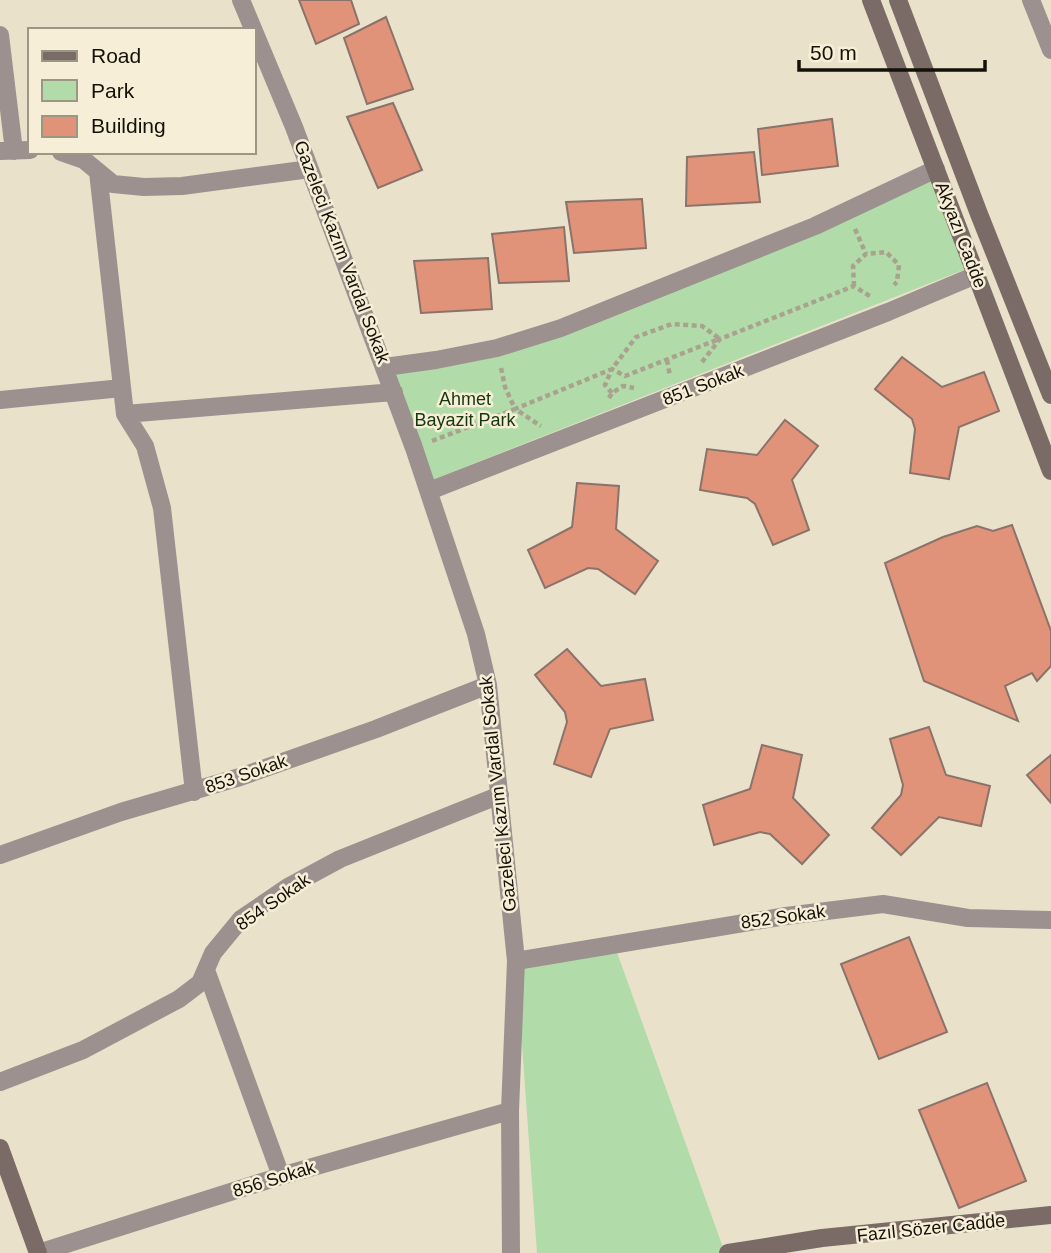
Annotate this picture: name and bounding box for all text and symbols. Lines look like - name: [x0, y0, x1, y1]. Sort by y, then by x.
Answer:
- legend: [28, 28, 256, 154]
- scale bar: [799, 28, 984, 72]
- text: 50 m: [810, 41, 857, 64]
- text: Road: [91, 44, 141, 67]
- text: Park: [91, 79, 135, 102]
- text: Building: [91, 114, 166, 137]
- street label: Gazeleci Kazım Vardal Sokak: [290, 138, 394, 367]
- street label: Akyazı Cadde: [932, 179, 990, 291]
- street label: 851 Sokak: [660, 360, 747, 410]
- park label: Ahmet Bayazit Park: [414, 389, 517, 430]
- street label: Gazeleci Kazım Vardal Sokak: [476, 674, 520, 913]
- street label: 853 Sokak: [203, 750, 290, 797]
- street label: 854 Sokak: [232, 869, 314, 935]
- street label: 852 Sokak: [739, 901, 827, 933]
- street label: 856 Sokak: [230, 1157, 319, 1201]
- street label: Fazıl Sözer Cadde: [856, 1210, 1006, 1246]

